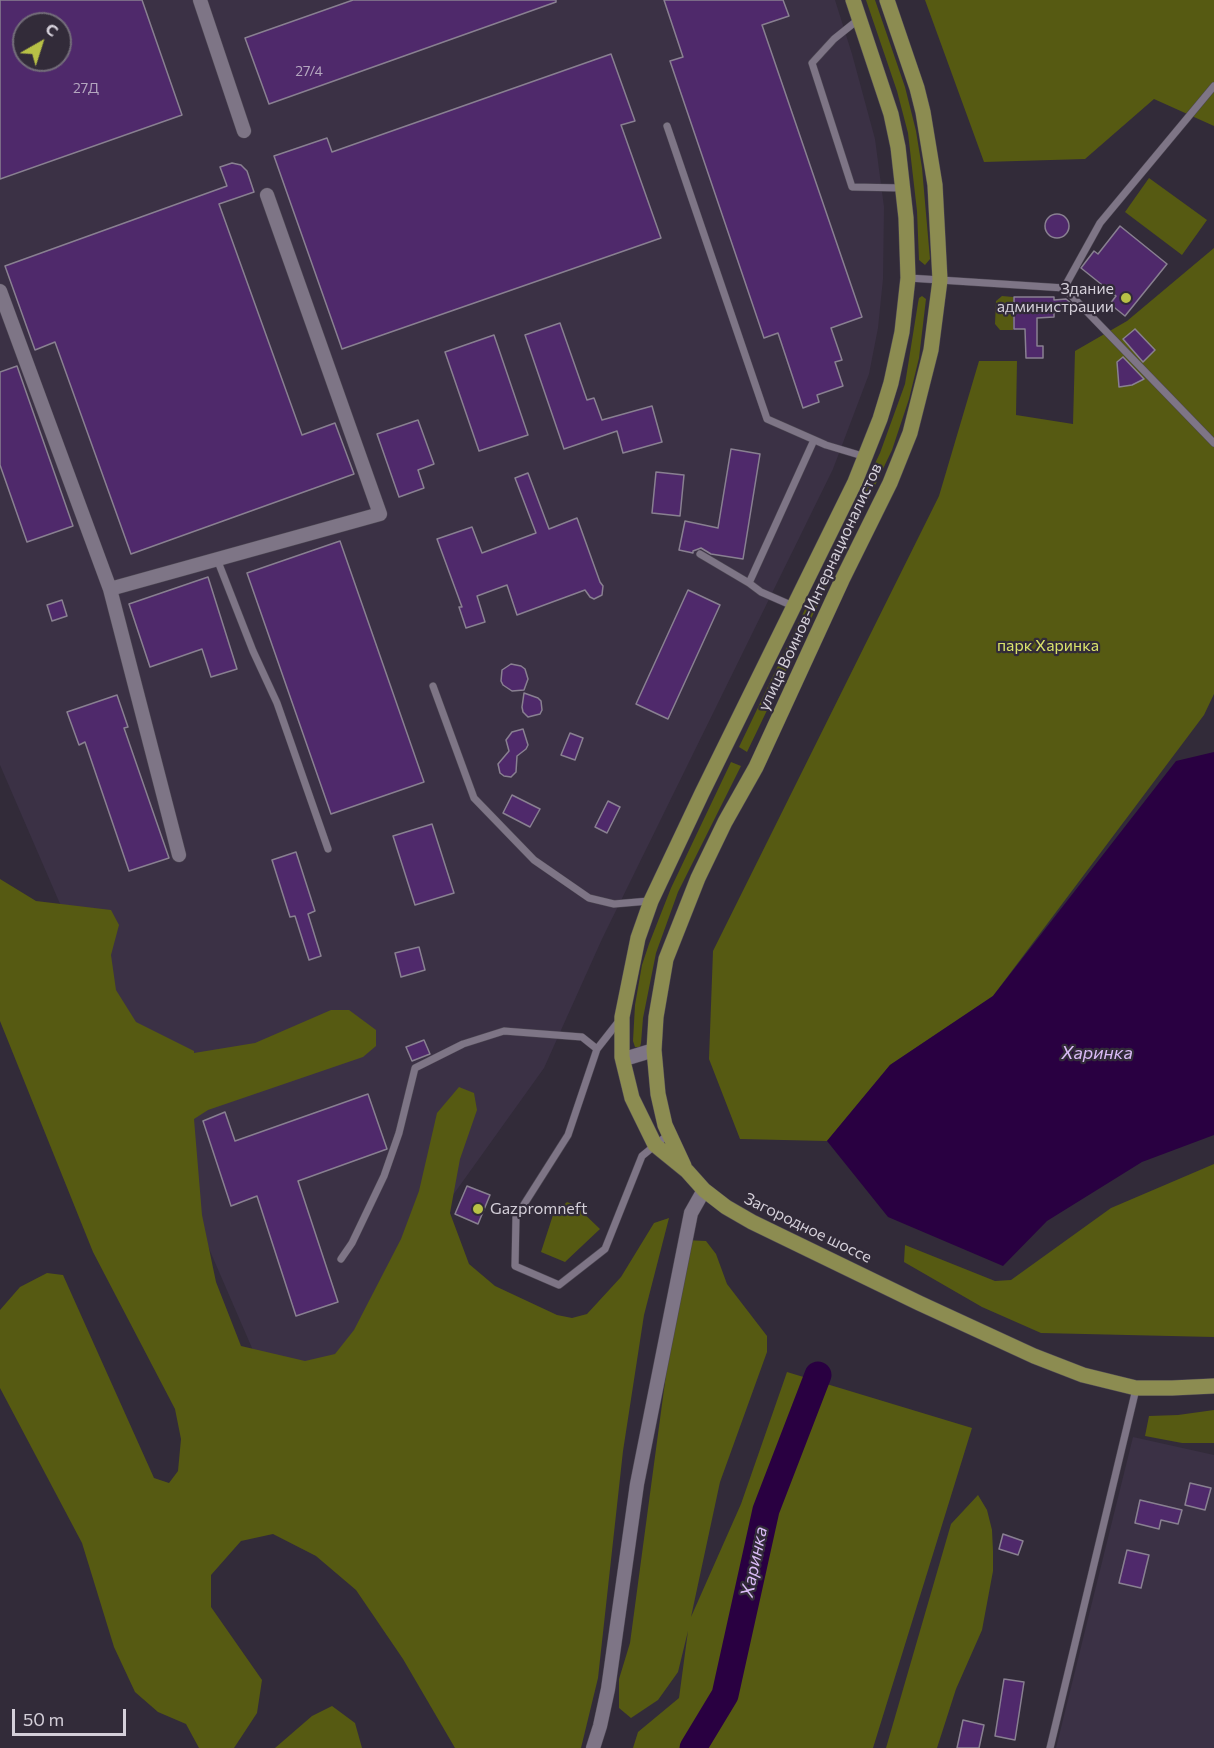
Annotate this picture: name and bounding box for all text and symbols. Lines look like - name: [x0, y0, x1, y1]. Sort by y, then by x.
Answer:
- north arrow: [12, 12, 72, 72]
- text: С: [42, 18, 63, 40]
- house number: 27/4: [295, 63, 323, 79]
- house number: 27Д: [73, 80, 99, 96]
- place label: Здание администрации: [997, 279, 1114, 317]
- marker: Здание администрации: [1119, 291, 1133, 305]
- street label: улица Воинов-Интернационалистов: [754, 460, 886, 714]
- park label: парк Харинка: [997, 636, 1099, 656]
- water label: Харинка: [1061, 1042, 1133, 1064]
- street label: Загородное шоссе: [741, 1189, 875, 1267]
- place label: Gazpromneft: [490, 1199, 588, 1219]
- marker: Gazpromneft: [471, 1202, 485, 1216]
- water label: Харинка: [736, 1525, 772, 1599]
- scale bar: [15, 1697, 129, 1735]
- text: 50 m: [23, 1708, 64, 1730]

